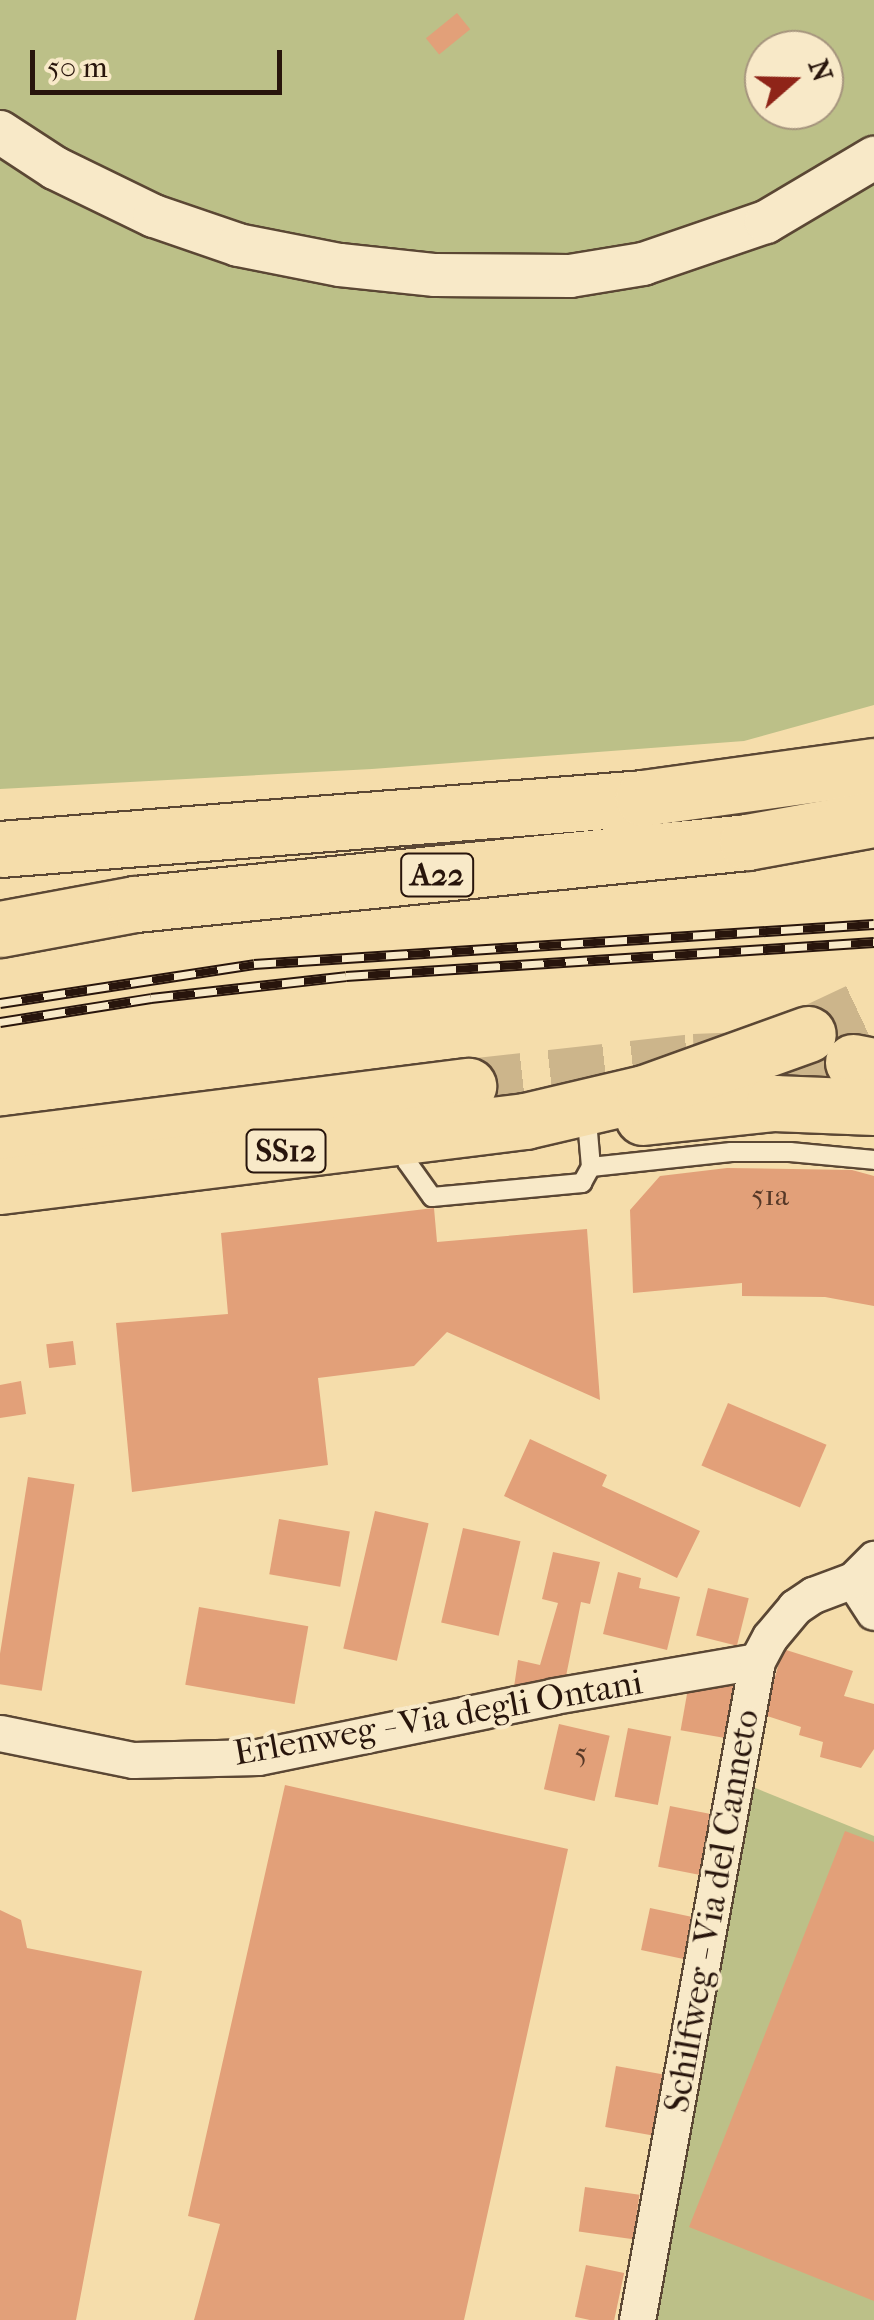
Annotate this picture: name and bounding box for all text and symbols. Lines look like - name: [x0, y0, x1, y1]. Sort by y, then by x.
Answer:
- scale bar: [35, 30, 288, 92]
- north arrow: [744, 30, 844, 130]
- text: 50 m: [47, 50, 108, 85]
- text: N: [802, 55, 840, 86]
- road number: A22: [400, 848, 474, 902]
- road number: SS12: [244, 1124, 328, 1178]
- house number: 51a: [751, 1178, 789, 1214]
- street label: Erlenweg - Via degli Ontani: [230, 1661, 646, 1775]
- street label: Schilfweg - Via del Canneto: [656, 1706, 768, 2116]
- house number: 5: [575, 1736, 587, 1772]

